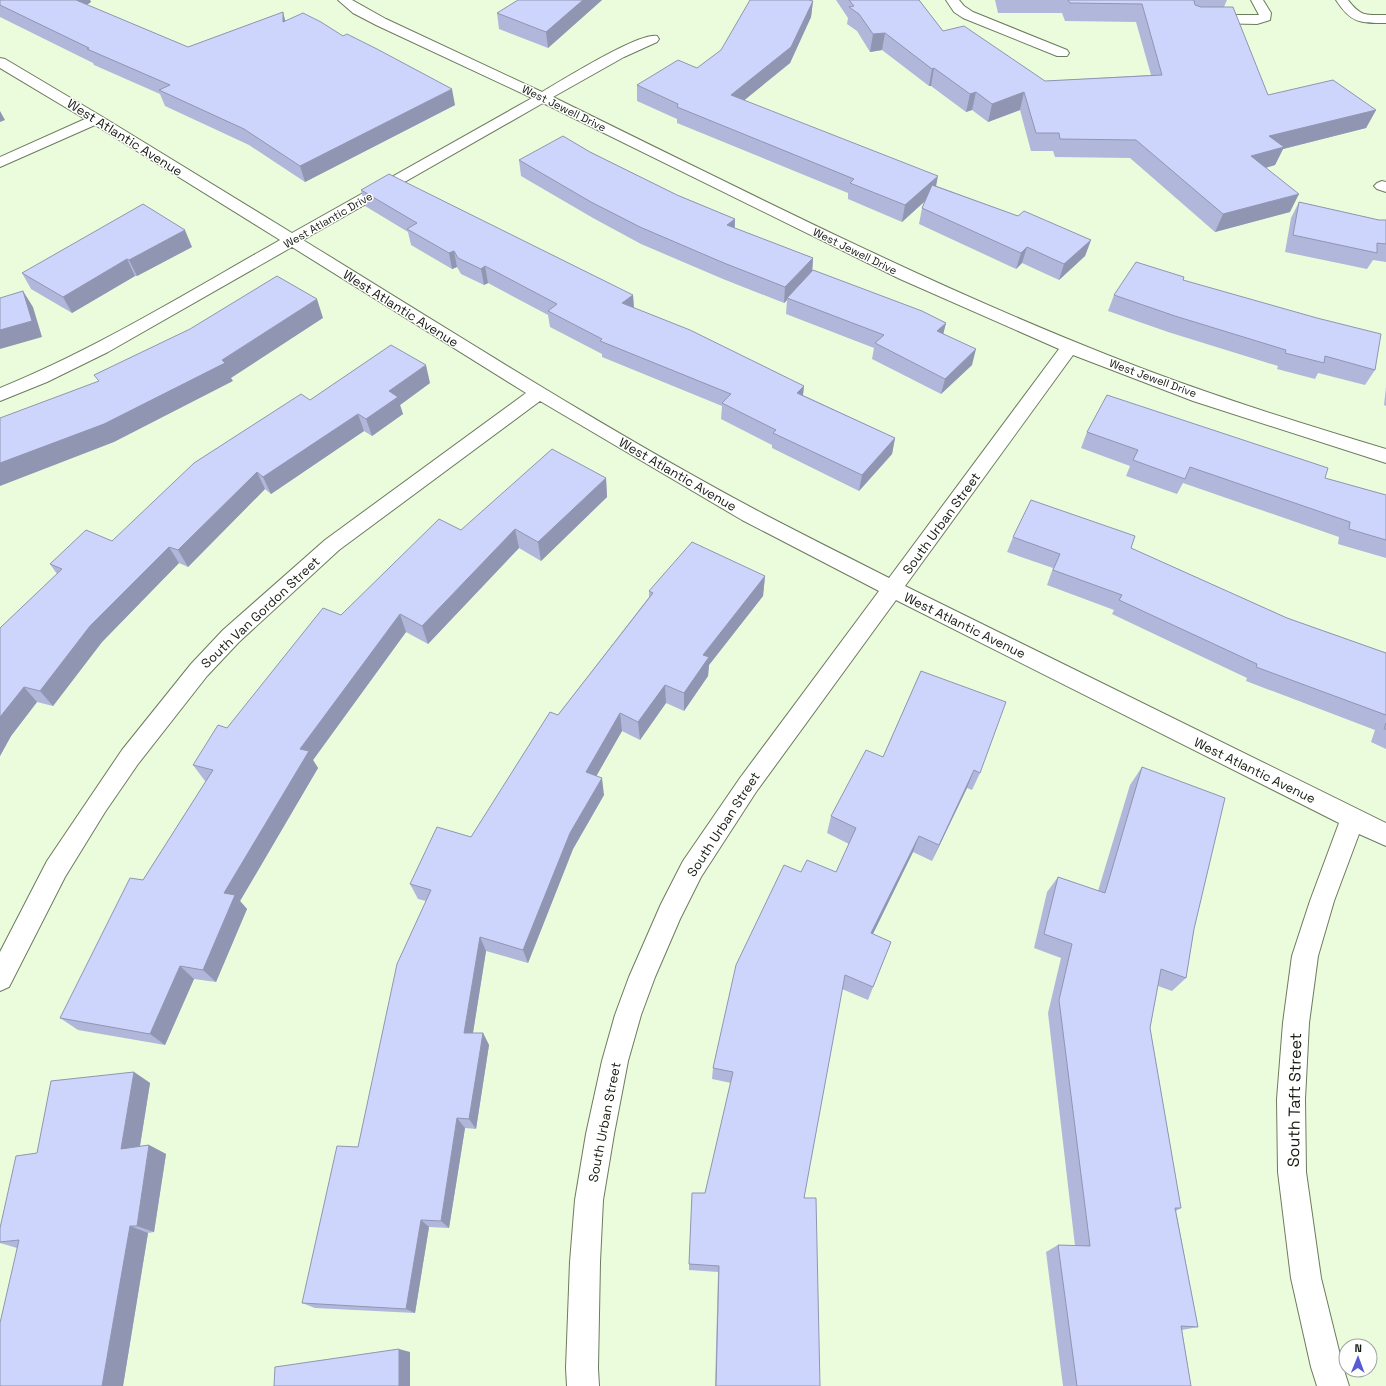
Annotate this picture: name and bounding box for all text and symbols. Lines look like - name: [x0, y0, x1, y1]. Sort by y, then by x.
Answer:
- street label: West Jewell Drive: [520, 82, 608, 134]
- street label: West Atlantic Avenue: [64, 95, 186, 180]
- street label: West Atlantic Drive: [281, 189, 375, 251]
- street label: West Jewell Drive: [811, 225, 899, 277]
- street label: West Atlantic Avenue: [340, 266, 462, 351]
- street label: West Jewell Drive: [1107, 356, 1199, 400]
- street label: West Atlantic Avenue: [616, 434, 740, 515]
- street label: South Urban Street: [899, 469, 984, 578]
- street label: South Van Gordon Street: [197, 553, 323, 672]
- street label: West Atlantic Avenue: [901, 589, 1028, 662]
- street label: West Atlantic Avenue: [1191, 734, 1318, 807]
- street label: South Urban Street: [683, 769, 764, 880]
- street label: South Taft Street: [1283, 1033, 1306, 1167]
- street label: South Urban Street: [585, 1061, 624, 1183]
- north arrow: [1338, 1338, 1378, 1378]
- text: N: [1354, 1341, 1362, 1355]

